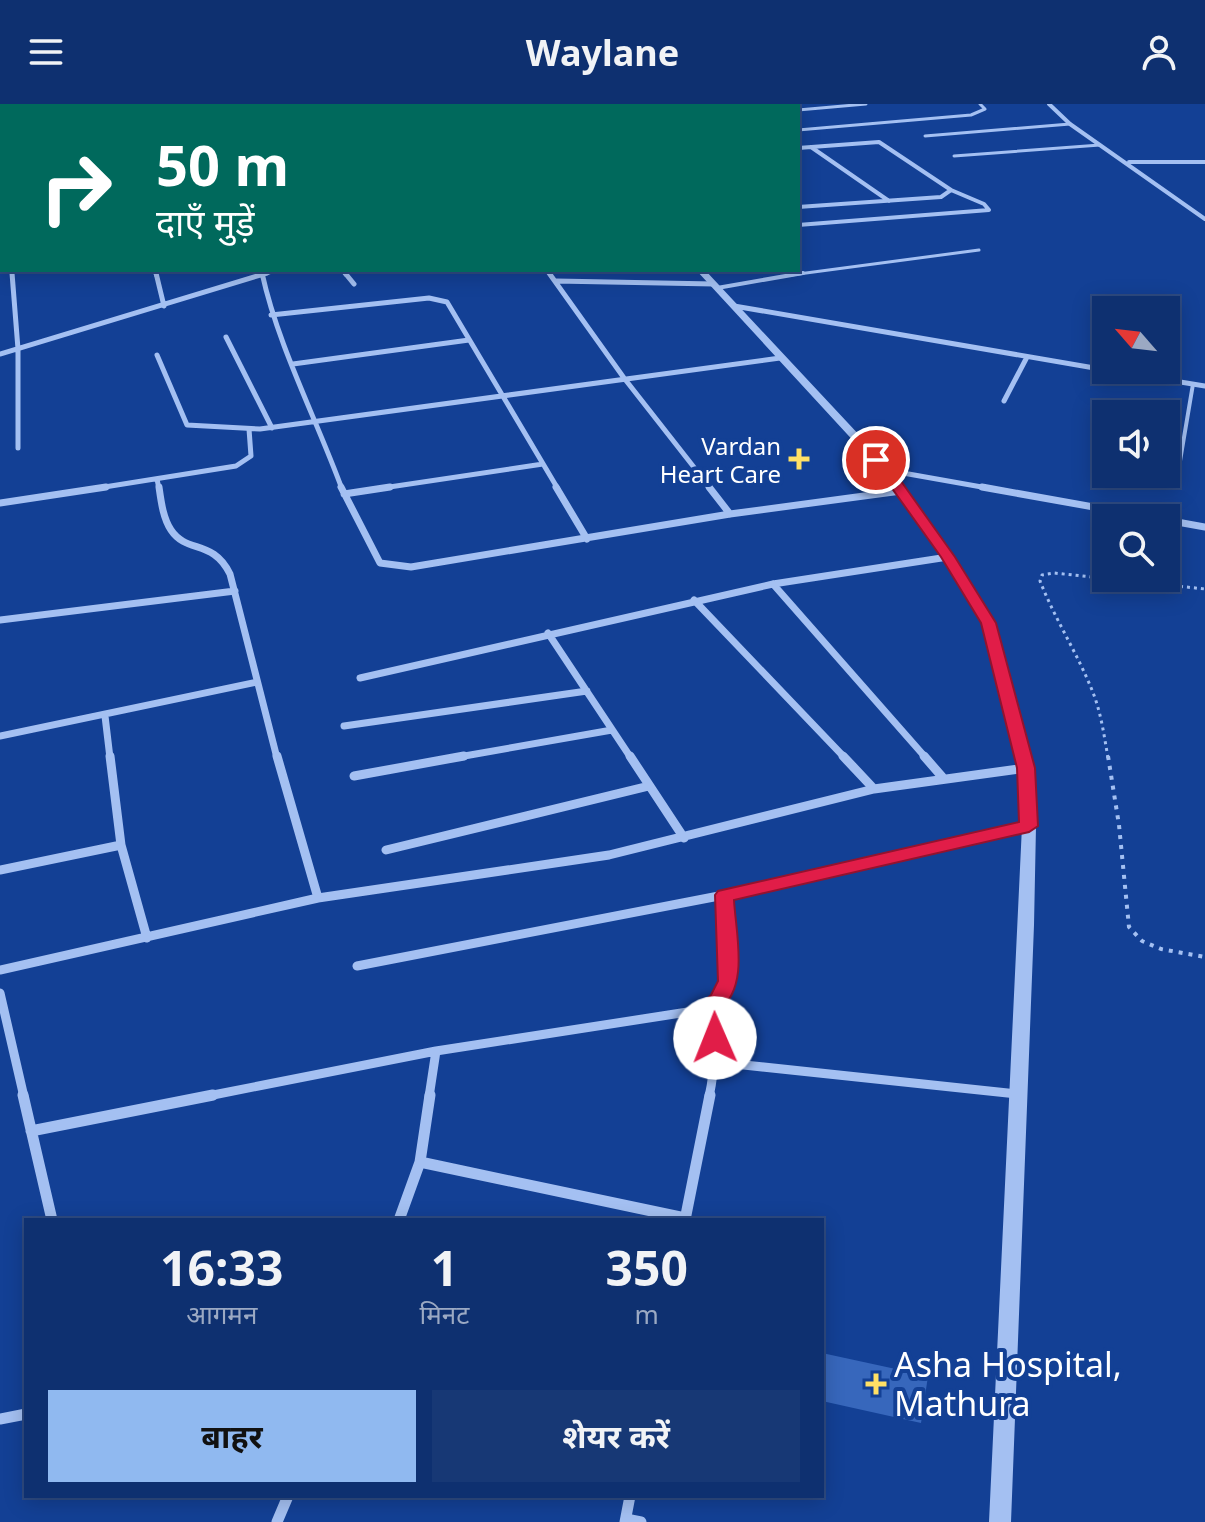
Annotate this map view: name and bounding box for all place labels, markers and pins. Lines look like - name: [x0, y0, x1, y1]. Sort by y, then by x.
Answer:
- pin: [842, 426, 910, 494]
- place label: Vardan Heart Care: [660, 429, 781, 490]
- marker: Vardan Heart Care: [788, 448, 810, 470]
- place label: Asha Hospital, Mathura: [894, 1341, 1122, 1426]
- marker: Asha Hospital, Mathura: [865, 1373, 887, 1395]

